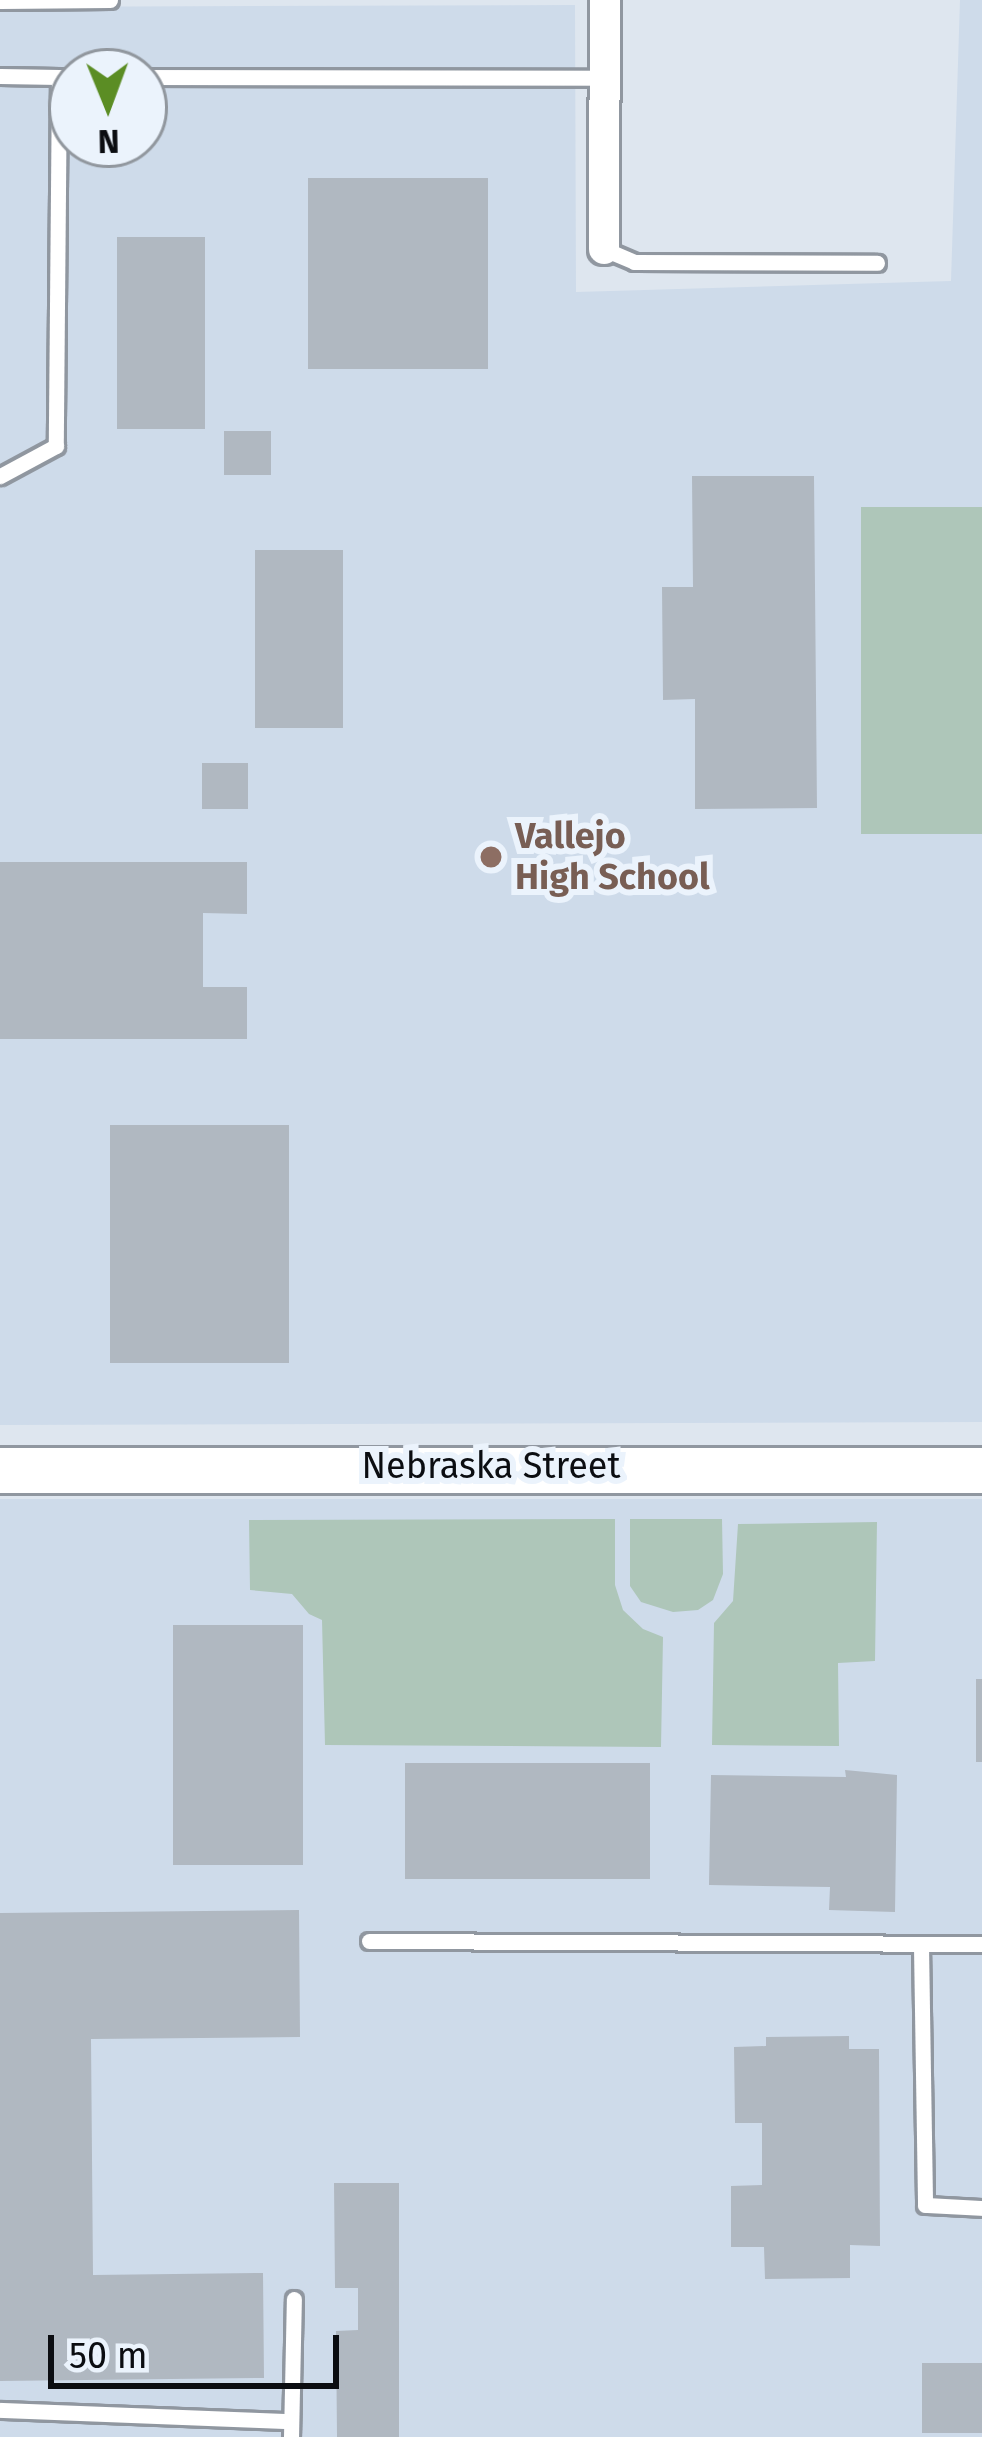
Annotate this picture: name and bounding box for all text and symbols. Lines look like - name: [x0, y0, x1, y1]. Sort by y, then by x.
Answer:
- north arrow: [48, 48, 168, 168]
- text: N: [97, 121, 120, 161]
- place label: Vallejo High School: [515, 814, 710, 899]
- marker: Vallejo High School: [478, 844, 504, 870]
- street label: Nebraska Street: [362, 1445, 620, 1489]
- scale bar: [54, 2311, 345, 2385]
- text: 50 m: [69, 2334, 148, 2378]

